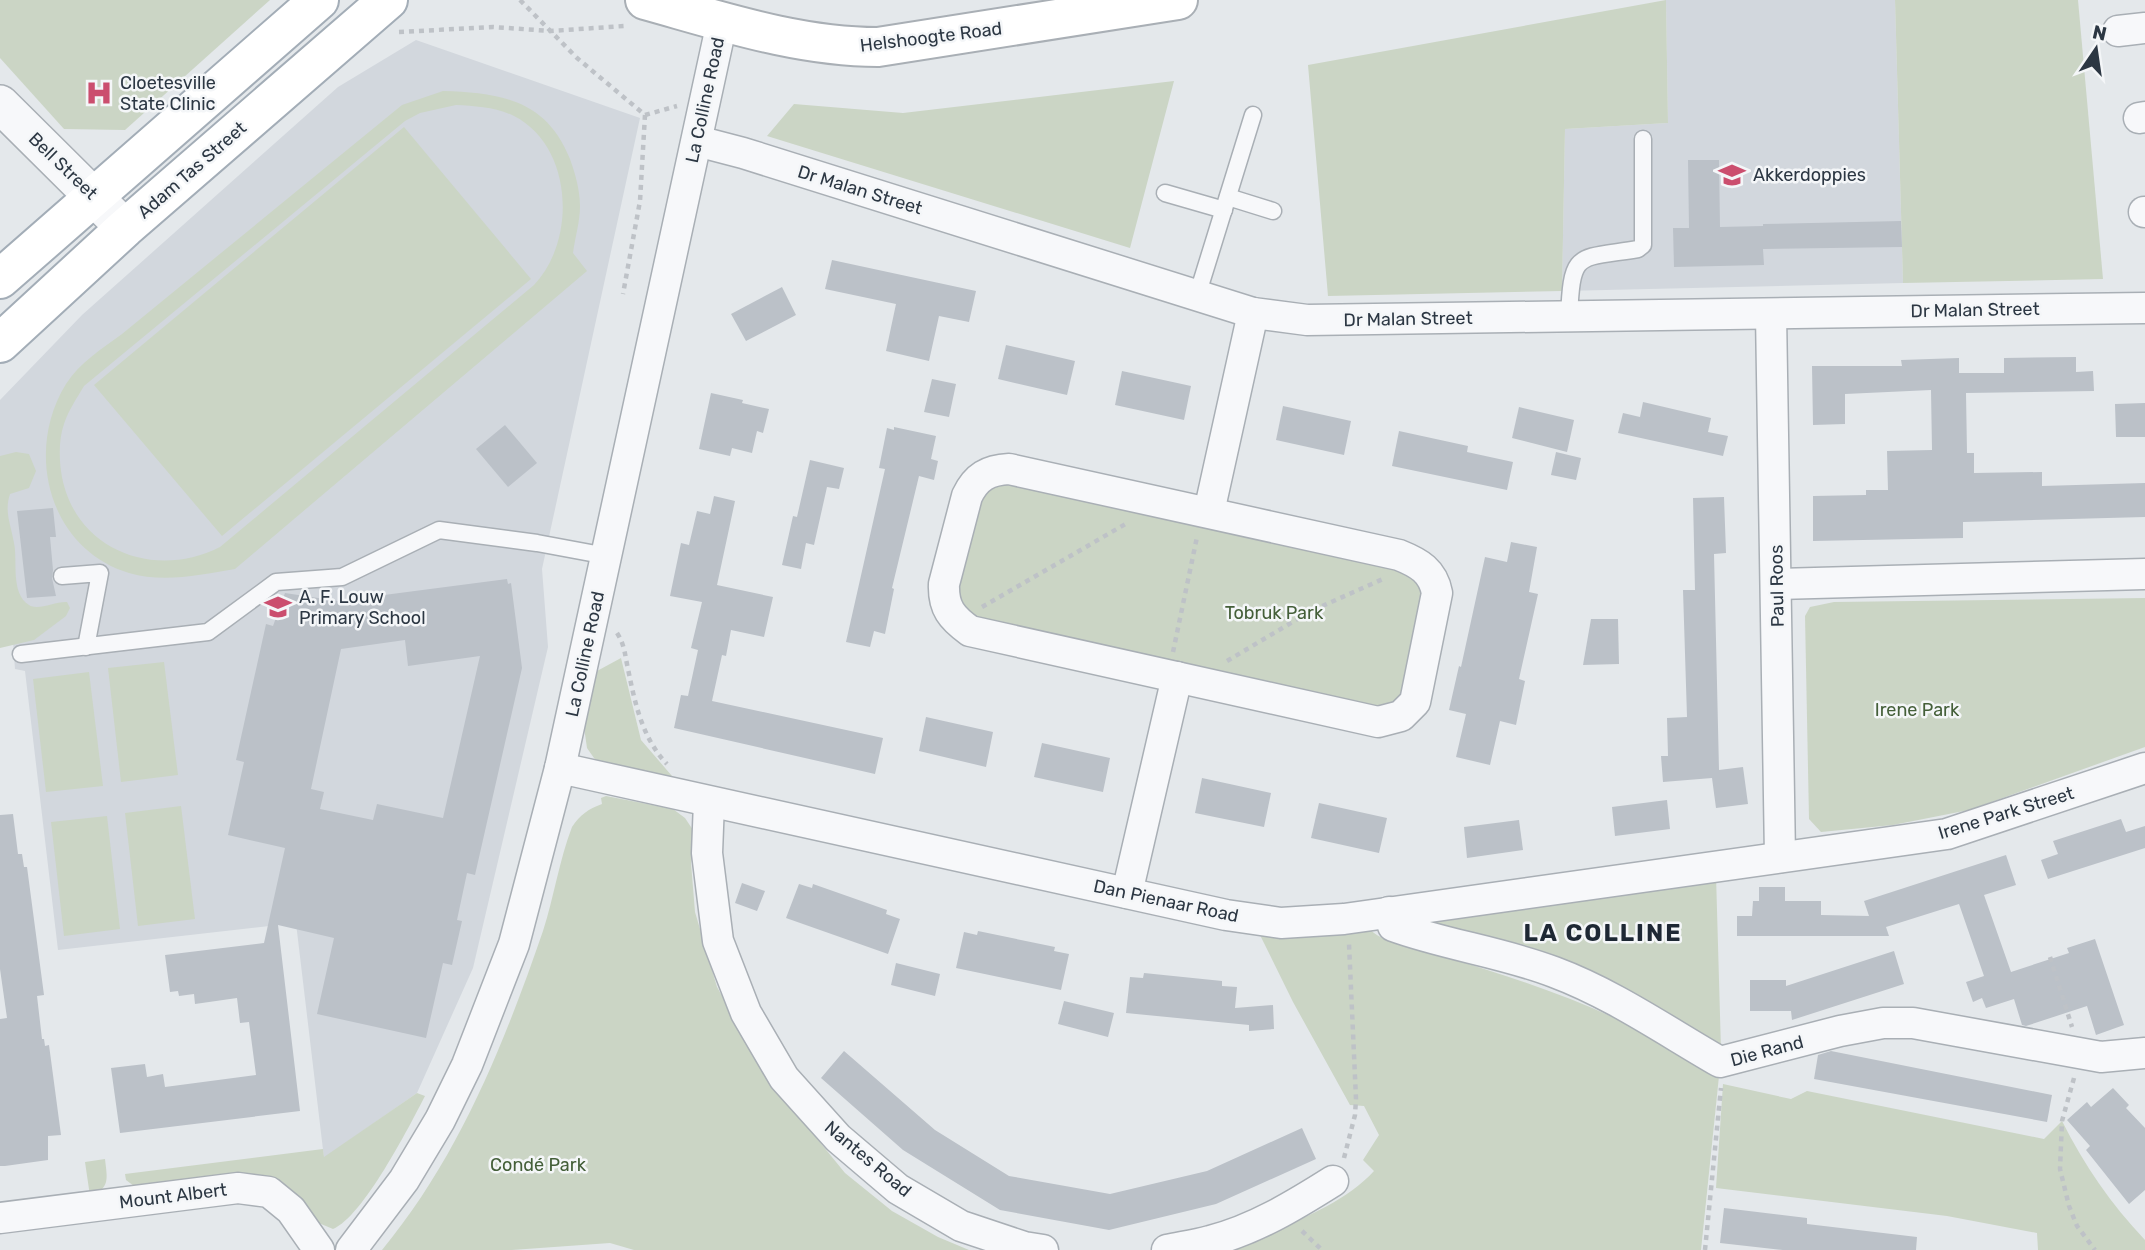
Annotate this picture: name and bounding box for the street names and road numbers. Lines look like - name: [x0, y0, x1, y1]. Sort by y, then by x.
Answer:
- street label: Helshoogte Road: [859, 17, 1003, 57]
- street label: La Colline Road: [681, 35, 729, 165]
- street label: Adam Tas Street: [133, 117, 251, 223]
- street label: Bell Street: [24, 128, 102, 204]
- street label: Dr Malan Street: [795, 161, 925, 219]
- street label: Dr Malan Street: [1910, 298, 2040, 322]
- street label: Dr Malan Street: [1343, 307, 1473, 331]
- street label: Paul Roos: [1765, 545, 1789, 627]
- street label: La Colline Road: [561, 589, 609, 719]
- street label: Irene Park Street: [1935, 782, 2077, 844]
- street label: Dan Pienaar Road: [1091, 875, 1241, 927]
- street label: Die Rand: [1728, 1031, 1806, 1071]
- street label: Nantes Road: [820, 1116, 916, 1202]
- street label: Mount Albert: [118, 1178, 228, 1214]

